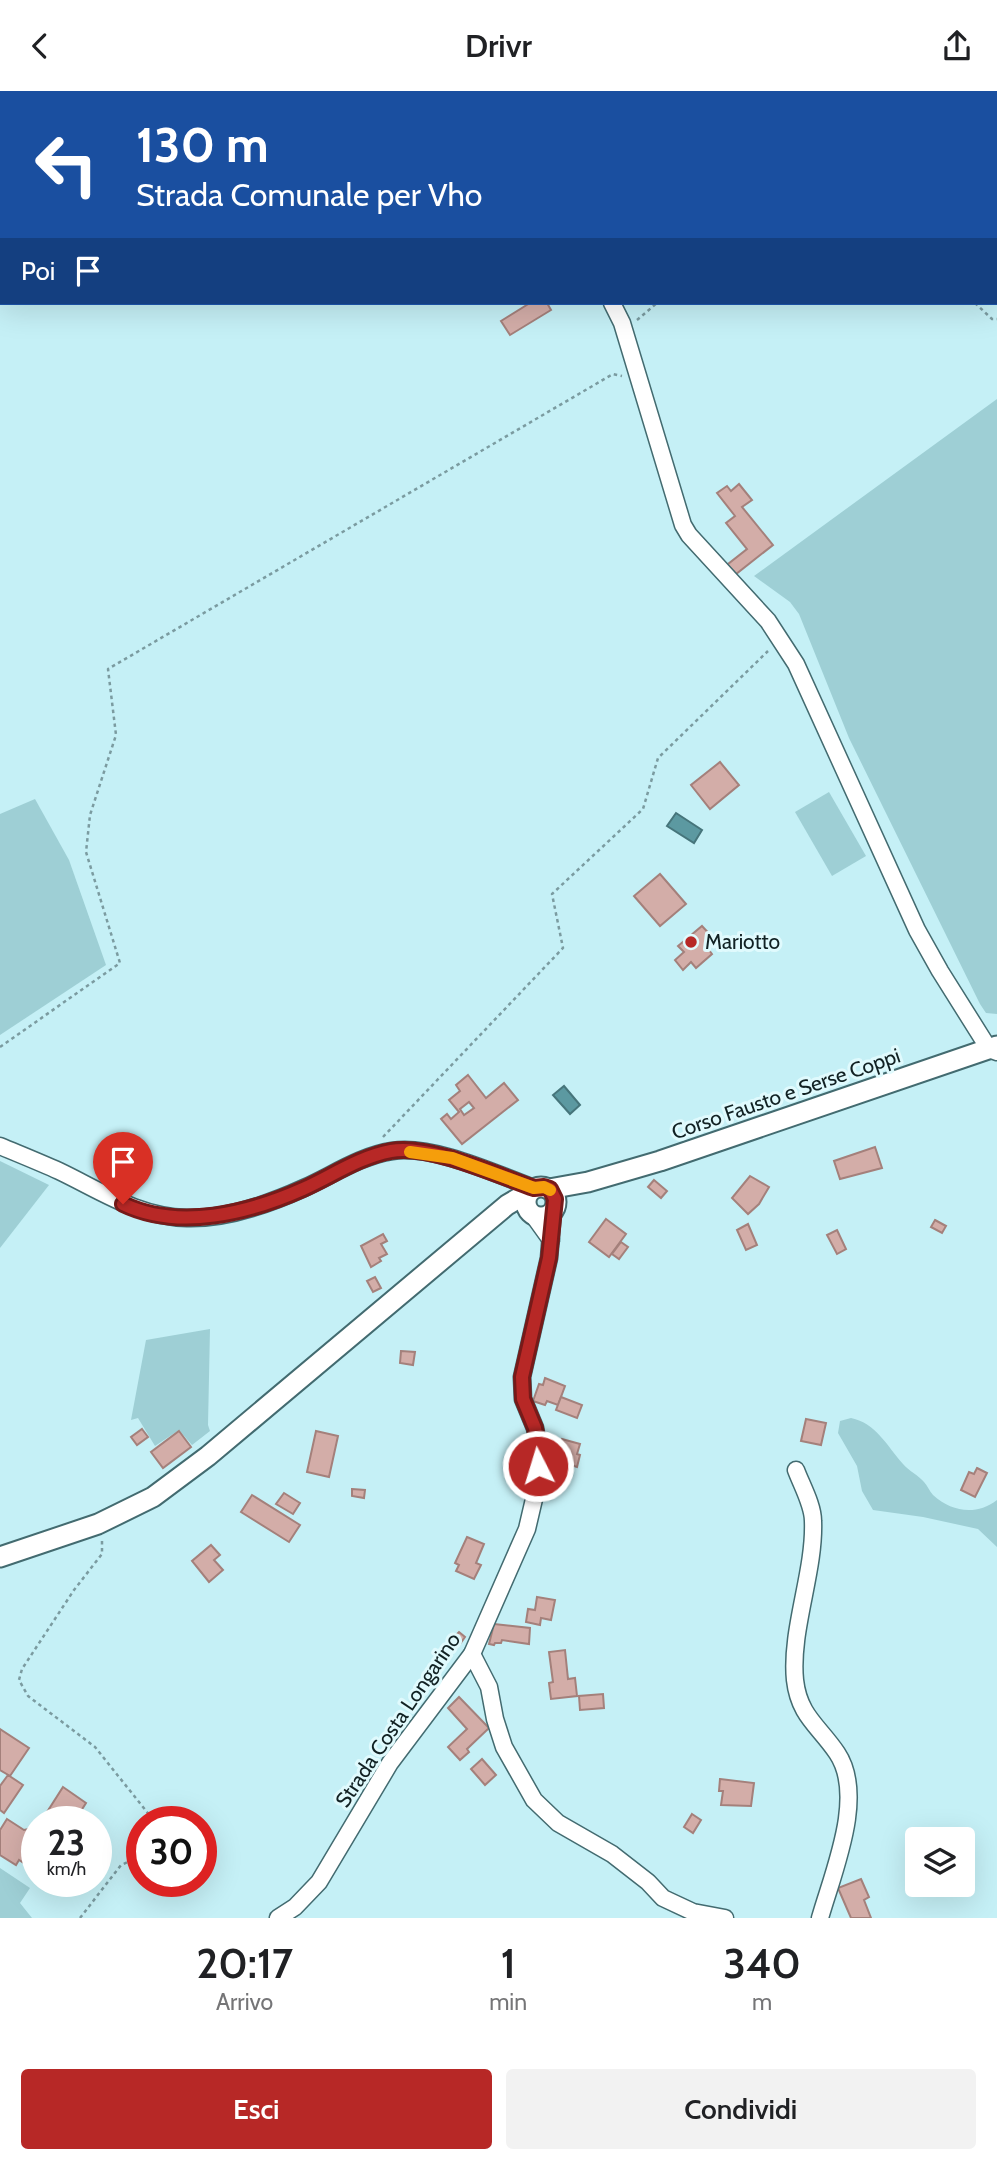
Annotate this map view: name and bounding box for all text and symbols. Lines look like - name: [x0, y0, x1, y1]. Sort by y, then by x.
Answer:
- text: Drivr: [465, 26, 532, 65]
- icon: back: [21, 27, 59, 65]
- icon: share: [938, 27, 976, 65]
- text: 130 m: [136, 115, 269, 174]
- icon: left: [21, 119, 112, 210]
- text: Strada Comunale per Vho: [136, 175, 482, 214]
- icon: arrive: [69, 252, 107, 290]
- text: Poi: [21, 255, 55, 287]
- place label: Mariotto: [705, 929, 780, 954]
- marker: Mariotto: [683, 934, 699, 950]
- street label: Corso Fausto e Serse Coppi: [668, 1043, 903, 1144]
- pin: [93, 1132, 153, 1204]
- icon: arrive: [104, 1143, 142, 1181]
- position arrow: [501, 1429, 575, 1503]
- street label: Strada Costa Longarino: [330, 1628, 465, 1812]
- speed limit sign: 30: [126, 1806, 217, 1897]
- text: 23: [48, 1821, 85, 1864]
- map controls: [905, 1827, 975, 1897]
- button: layers: [905, 1827, 975, 1897]
- text: km/h: [47, 1858, 86, 1880]
- text: 20:17: [196, 1937, 293, 1989]
- text: 1: [501, 1937, 516, 1989]
- text: 340: [723, 1937, 801, 1989]
- text: Arrivo: [216, 1988, 273, 2016]
- text: min: [489, 1988, 527, 2016]
- text: m: [752, 1988, 772, 2016]
- button: Esci: [21, 2069, 492, 2149]
- button: Condividi: [506, 2069, 976, 2149]

